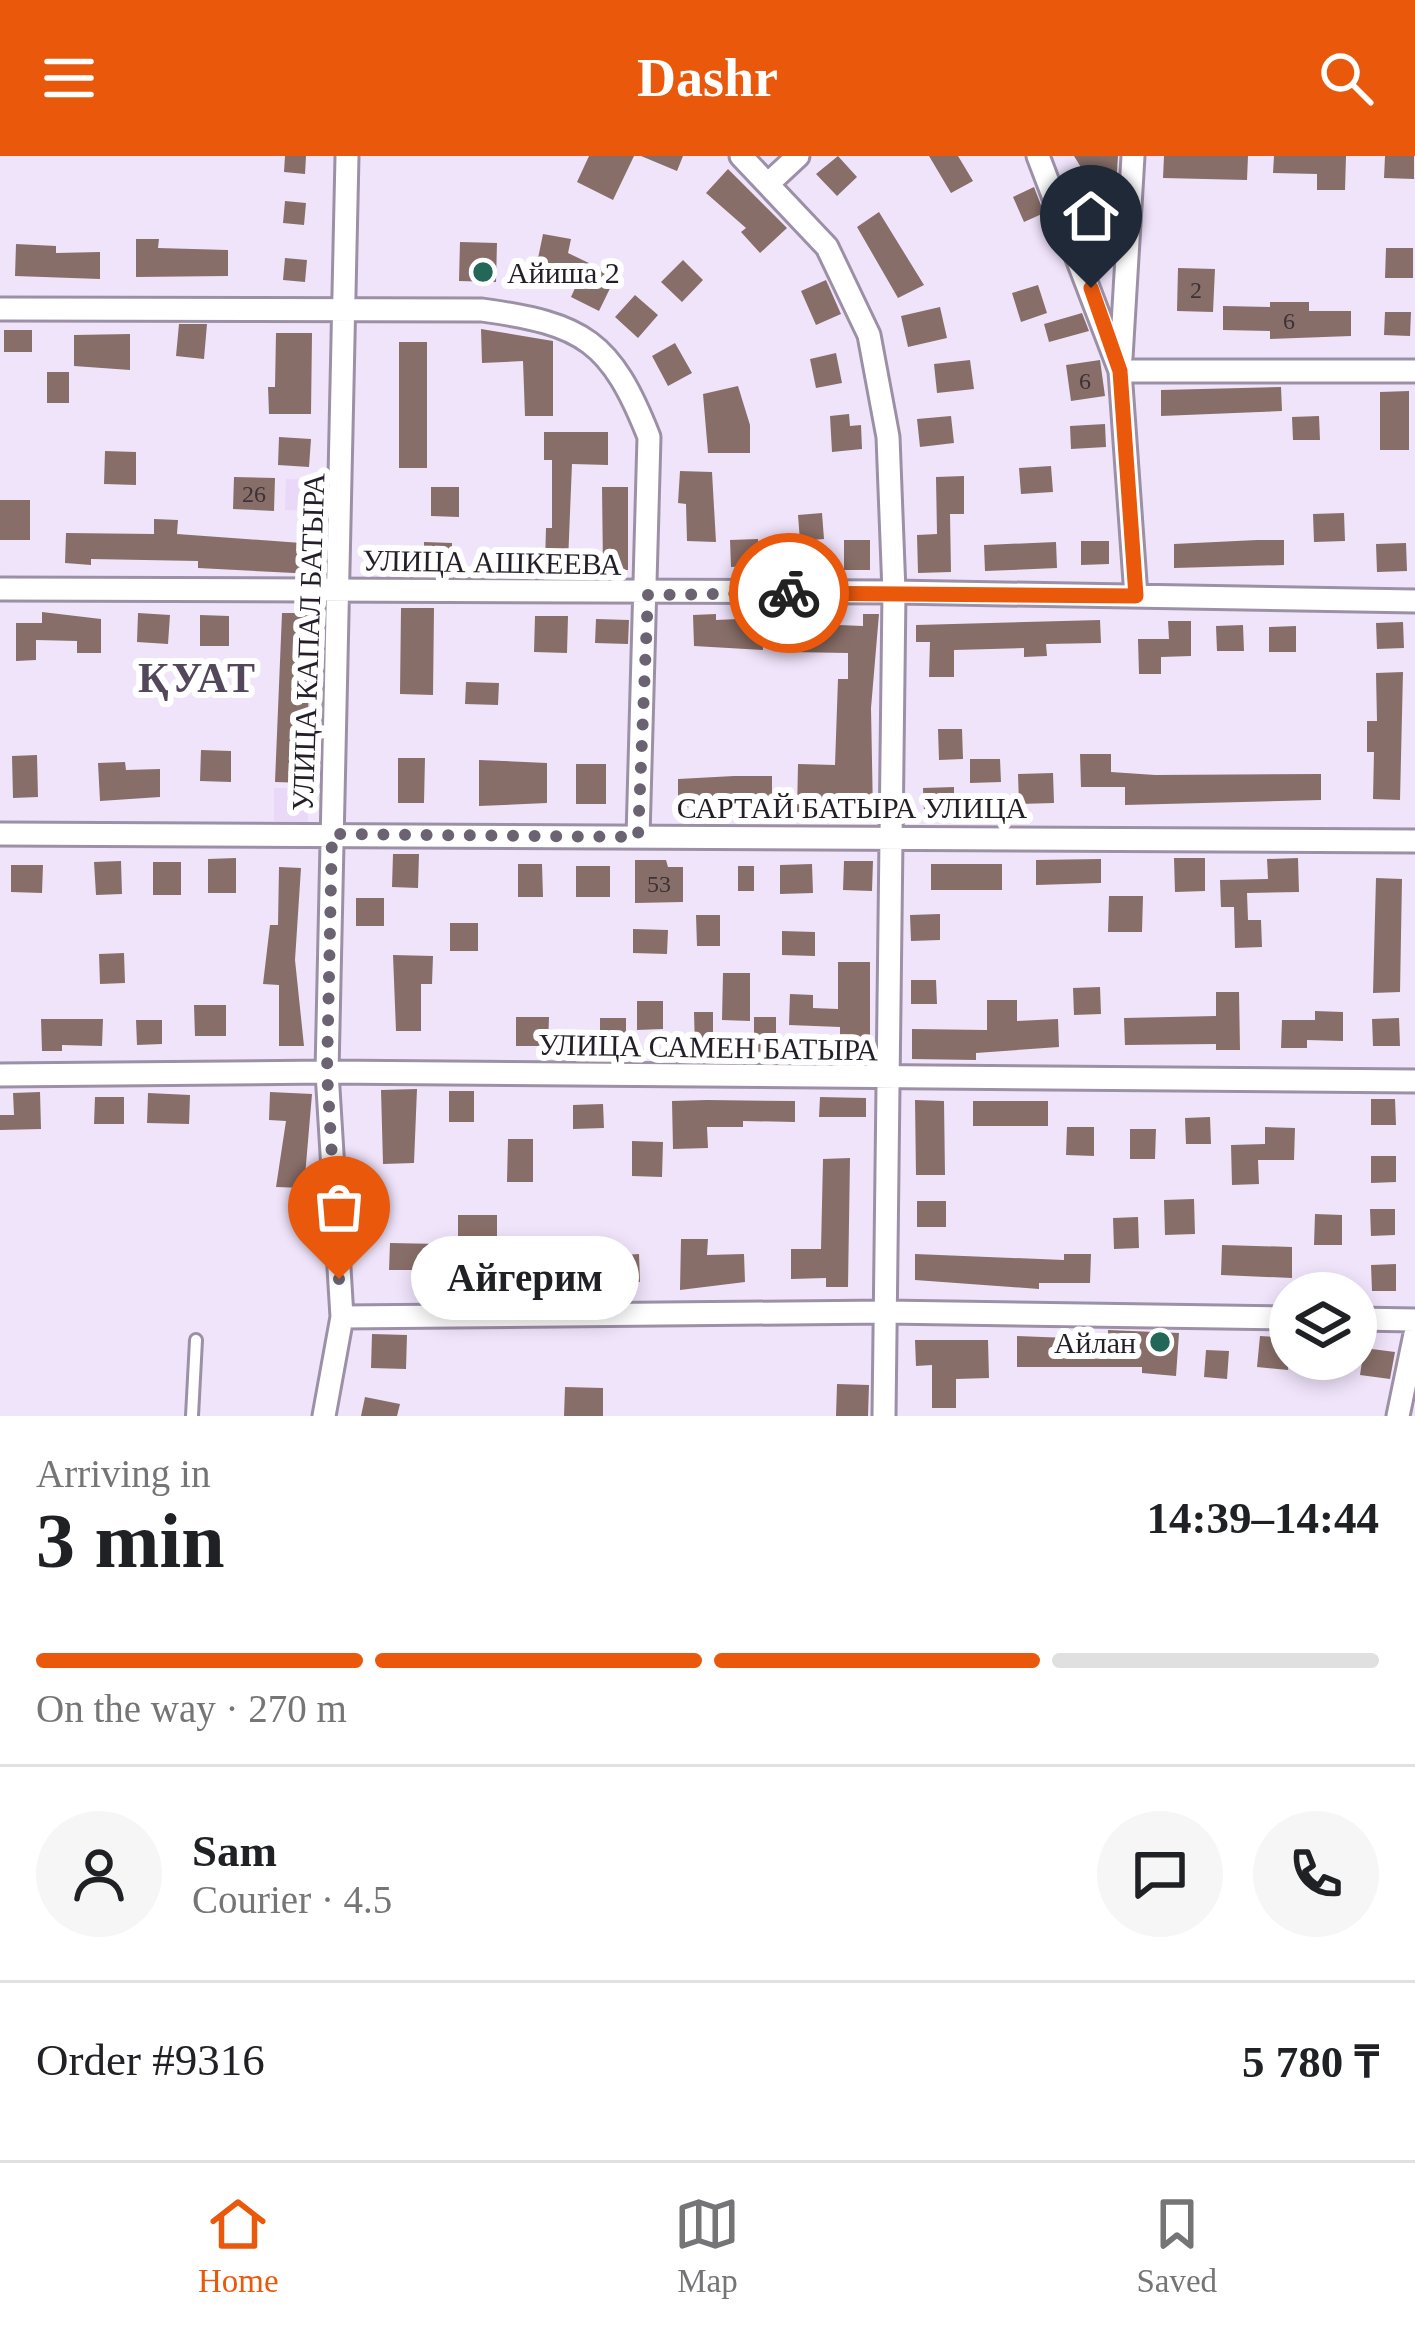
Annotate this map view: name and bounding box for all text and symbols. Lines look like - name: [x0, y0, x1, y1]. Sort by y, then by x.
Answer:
- icon: menu: [36, 45, 102, 111]
- icon: search: [1313, 45, 1379, 111]
- text: Dashr: [637, 48, 778, 108]
- pin: [1040, 165, 1142, 288]
- icon: home: [1058, 183, 1124, 249]
- place label: Айиша 2: [507, 256, 620, 289]
- marker: Айиша 2: [470, 259, 496, 285]
- house number: 2: [1190, 277, 1202, 303]
- house number: 6: [1283, 308, 1295, 334]
- house number: 6: [1079, 368, 1091, 394]
- street label: УЛИЦА КАПАЛ БАТЫРА: [286, 472, 330, 812]
- house number: 26: [242, 481, 266, 507]
- courier: [729, 533, 849, 653]
- street label: УЛИЦА АШКЕЕВА: [362, 543, 622, 581]
- icon: bike: [756, 560, 822, 626]
- district label: ҚУАТ: [138, 655, 258, 701]
- street label: САРТАЙ БАТЫРА УЛИЦА: [677, 791, 1028, 824]
- house number: 53: [647, 871, 671, 897]
- street label: УЛИЦА САМЕН БАТЫРА: [538, 1028, 879, 1066]
- pin: [288, 1156, 390, 1279]
- icon: bag: [306, 1174, 372, 1240]
- callout: Айгерим: [411, 1237, 639, 1321]
- text: Айгерим: [447, 1256, 603, 1299]
- map controls: [1269, 1272, 1377, 1380]
- button: layers: [1269, 1272, 1377, 1380]
- place label: Айлан: [1054, 1326, 1136, 1359]
- marker: Айлан: [1147, 1329, 1173, 1355]
- text: Arriving in: [36, 1452, 210, 1495]
- text: 14:39–14:44: [1147, 1493, 1379, 1543]
- text: 3 min: [36, 1497, 225, 1584]
- text: On the way · 270 m: [36, 1687, 347, 1730]
- button: person: [36, 1811, 162, 1937]
- button: chat: [1097, 1811, 1223, 1937]
- button: phone: [1253, 1811, 1379, 1937]
- text: Sam: [192, 1826, 277, 1876]
- text: Courier · 4.5: [192, 1878, 392, 1921]
- text: Order #9316: [36, 2035, 265, 2085]
- text: 5 780 ₸: [1242, 2037, 1379, 2087]
- tab: Home: [198, 2191, 279, 2300]
- tab: Map: [674, 2191, 740, 2300]
- tab: Saved: [1136, 2191, 1217, 2300]

